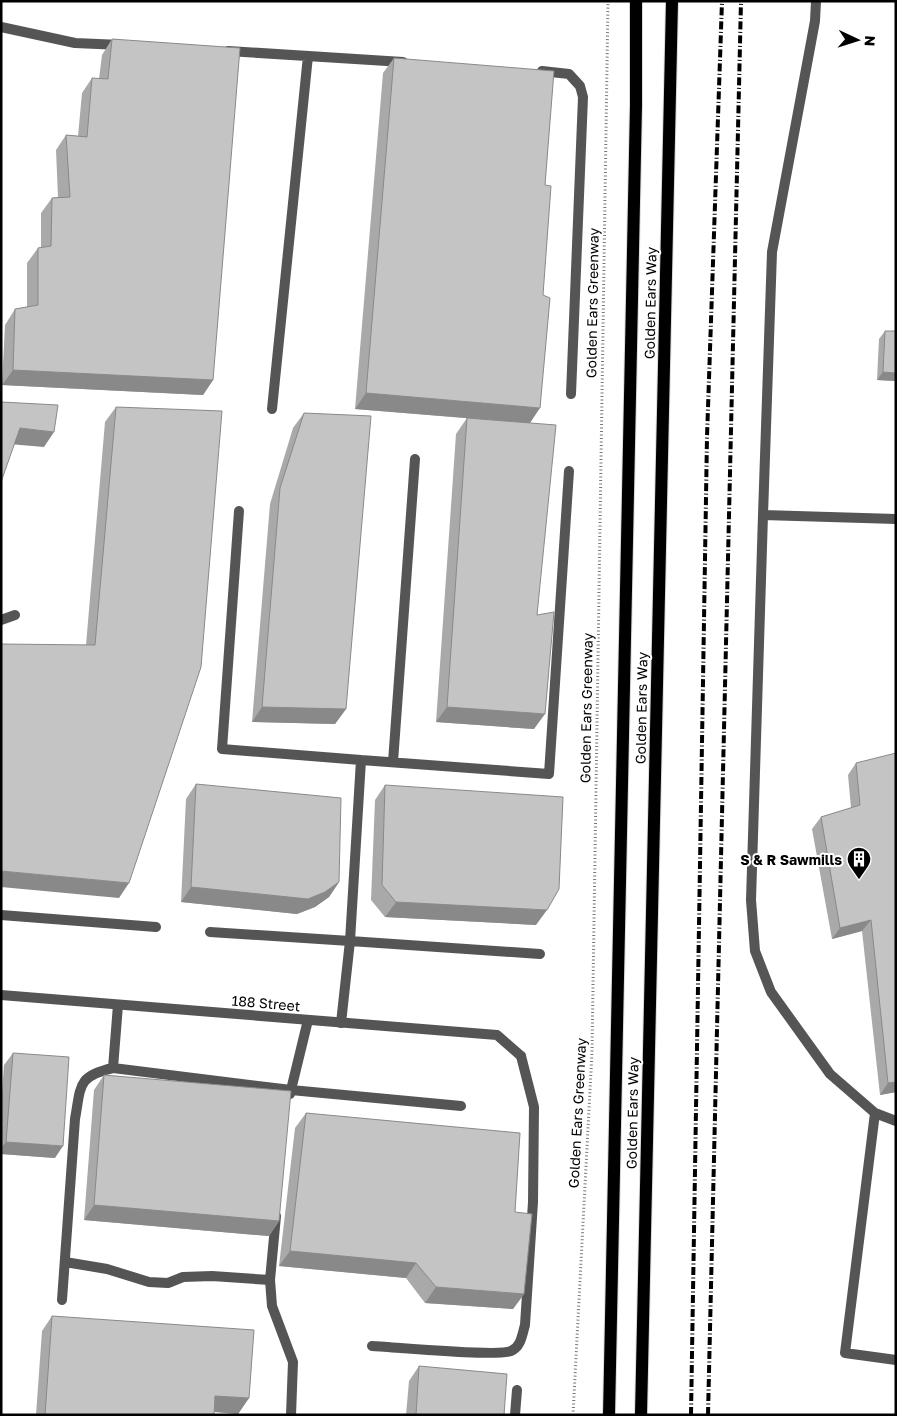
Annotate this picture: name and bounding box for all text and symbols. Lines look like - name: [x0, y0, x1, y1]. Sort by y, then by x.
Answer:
- north arrow: [832, 15, 882, 65]
- text: N: [862, 35, 879, 47]
- street label: Golden Ears Greenway: [582, 227, 602, 378]
- street label: Golden Ears Way: [641, 246, 659, 359]
- street label: Golden Ears Greenway: [576, 632, 596, 783]
- street label: Golden Ears Way: [632, 651, 650, 764]
- building icon: S & R Sawmills: [846, 846, 872, 880]
- place label: S & R Sawmills: [740, 851, 842, 868]
- street label: 188 Street: [231, 992, 301, 1014]
- street label: Golden Ears Greenway: [565, 1037, 589, 1189]
- street label: Golden Ears Way: [623, 1056, 641, 1169]

